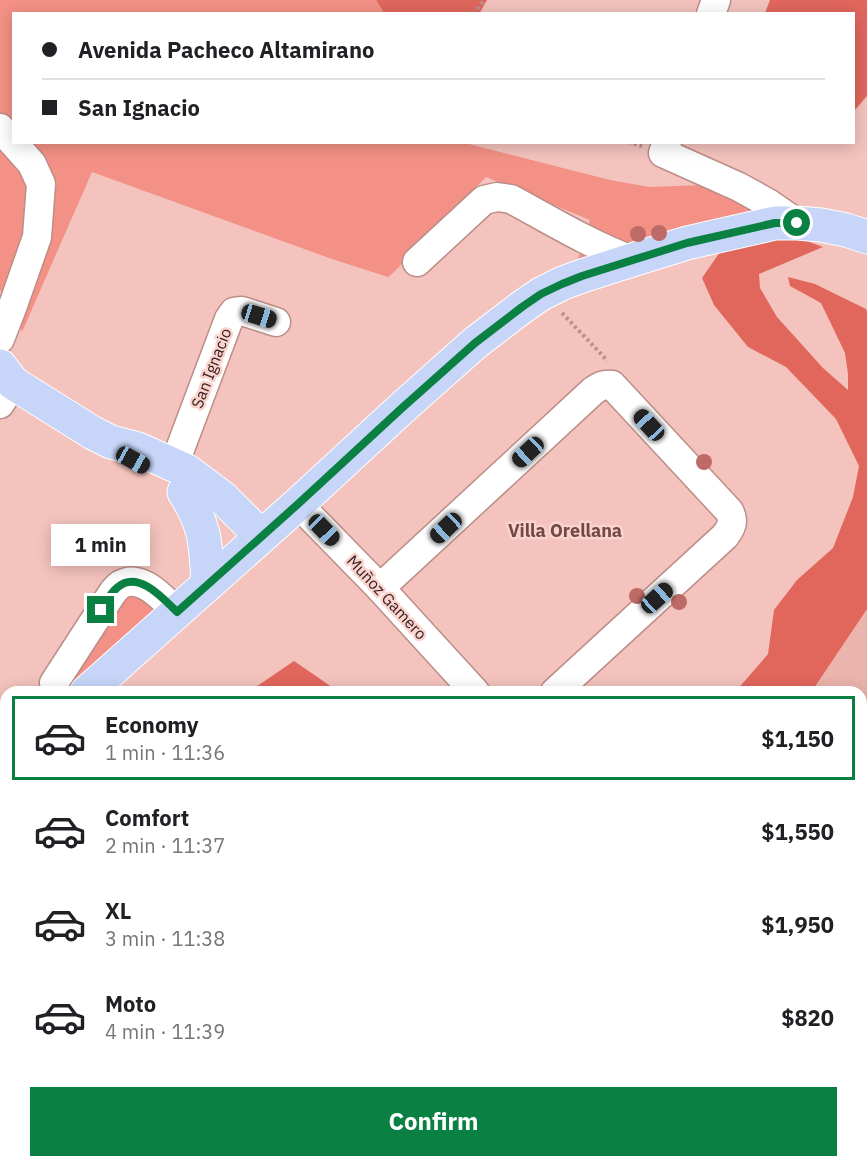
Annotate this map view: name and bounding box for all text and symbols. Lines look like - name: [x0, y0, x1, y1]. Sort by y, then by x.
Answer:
- text: Avenida Pacheco Altamirano: [78, 35, 374, 64]
- text: San Ignacio: [78, 93, 200, 122]
- route start: [783, 209, 810, 236]
- car: [239, 302, 279, 330]
- street label: San Ignacio: [187, 325, 235, 411]
- car: [630, 406, 668, 444]
- car: [509, 433, 547, 471]
- car: [113, 443, 153, 477]
- car: [427, 509, 465, 547]
- car: [305, 511, 343, 549]
- district label: Villa Orellana: [508, 519, 622, 542]
- callout: 1 min: [51, 523, 150, 565]
- text: 1 min: [74, 531, 127, 558]
- street label: Muñoz Gamero: [343, 551, 431, 643]
- car: [638, 579, 676, 617]
- route end: [87, 596, 114, 623]
- text: Economy: [105, 710, 199, 739]
- icon: car: [33, 711, 87, 765]
- text: $1,150: [761, 724, 834, 753]
- text: 1 min · 11:36: [105, 739, 225, 766]
- text: Comfort: [105, 803, 189, 832]
- icon: car: [33, 804, 87, 858]
- text: $1,550: [761, 817, 834, 846]
- text: 2 min · 11:37: [105, 832, 225, 859]
- text: XL: [105, 896, 131, 925]
- icon: car: [33, 897, 87, 951]
- text: $1,950: [761, 910, 834, 939]
- text: 3 min · 11:38: [105, 925, 225, 952]
- text: Moto: [105, 989, 156, 1018]
- icon: car: [33, 990, 87, 1044]
- text: $820: [781, 1003, 834, 1032]
- text: 4 min · 11:39: [105, 1018, 225, 1045]
- button: Confirm: [30, 1087, 837, 1156]

